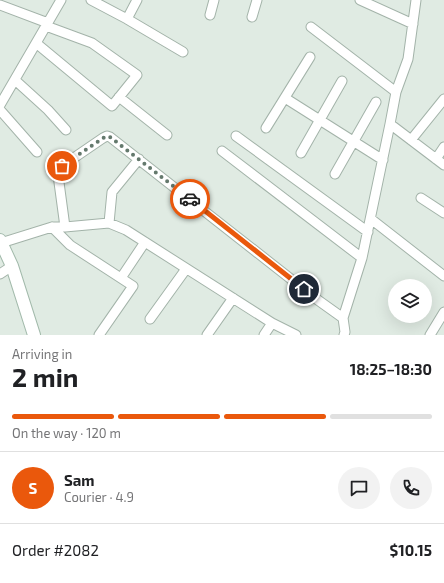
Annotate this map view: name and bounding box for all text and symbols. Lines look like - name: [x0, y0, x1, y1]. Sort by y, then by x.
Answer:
- pin: [45, 149, 79, 183]
- icon: bag: [51, 155, 73, 177]
- courier: [170, 179, 210, 219]
- icon: car: [179, 188, 201, 210]
- pin: [287, 272, 321, 306]
- icon: home: [293, 278, 315, 300]
- map controls: [388, 279, 432, 323]
- button: layers: [388, 279, 432, 323]
- text: Arriving in: [12, 346, 72, 362]
- text: 18:25–18:30: [350, 360, 432, 378]
- text: 2 min: [12, 361, 78, 392]
- text: On the way · 120 m: [12, 425, 121, 441]
- button: chat: [338, 467, 380, 509]
- button: phone: [390, 467, 432, 509]
- text: Sam: [64, 471, 95, 489]
- text: S: [29, 479, 37, 497]
- text: Courier · 4.9: [64, 489, 134, 505]
- text: Order #2082: [12, 541, 99, 559]
- text: $10.15: [390, 541, 432, 559]

